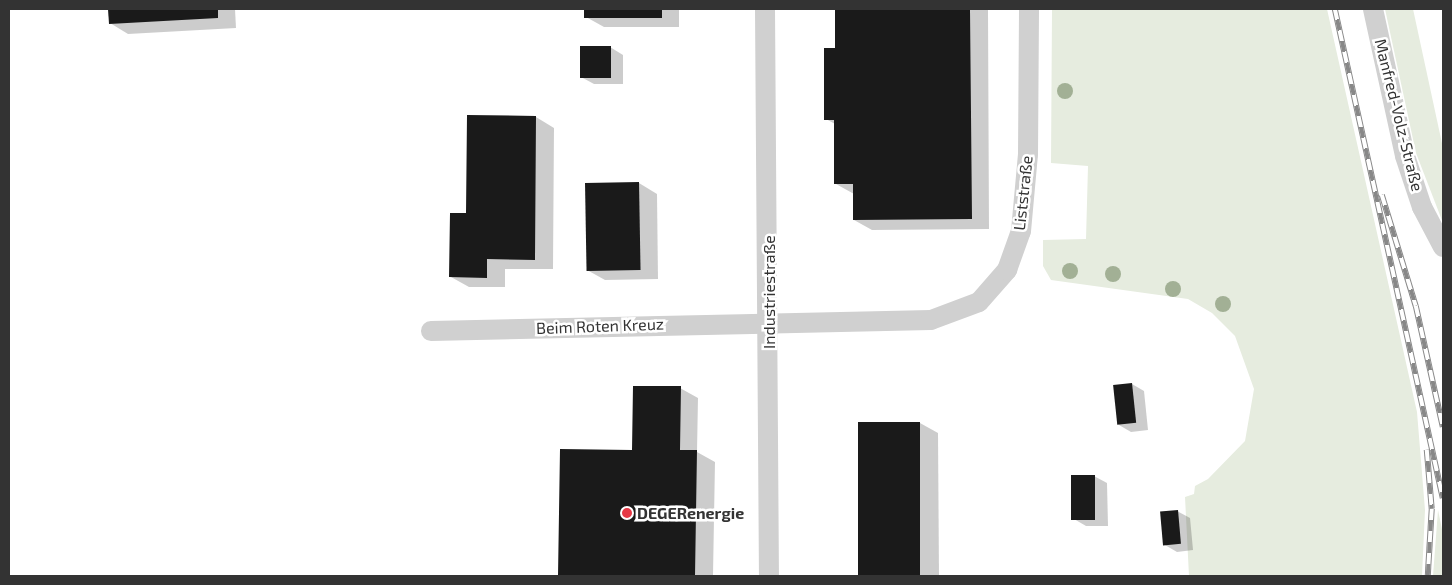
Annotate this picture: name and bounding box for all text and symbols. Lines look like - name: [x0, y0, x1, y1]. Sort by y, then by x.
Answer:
- street label: Manfred-Volz-Straße: [1371, 37, 1427, 193]
- street label: Liststraße: [1010, 155, 1036, 231]
- street label: Industriestraße: [759, 235, 779, 349]
- street label: Beim Roten Kreuz: [536, 314, 664, 338]
- place label: DEGERenergie: [637, 503, 744, 523]
- marker: DEGERenergie: [621, 507, 633, 519]

